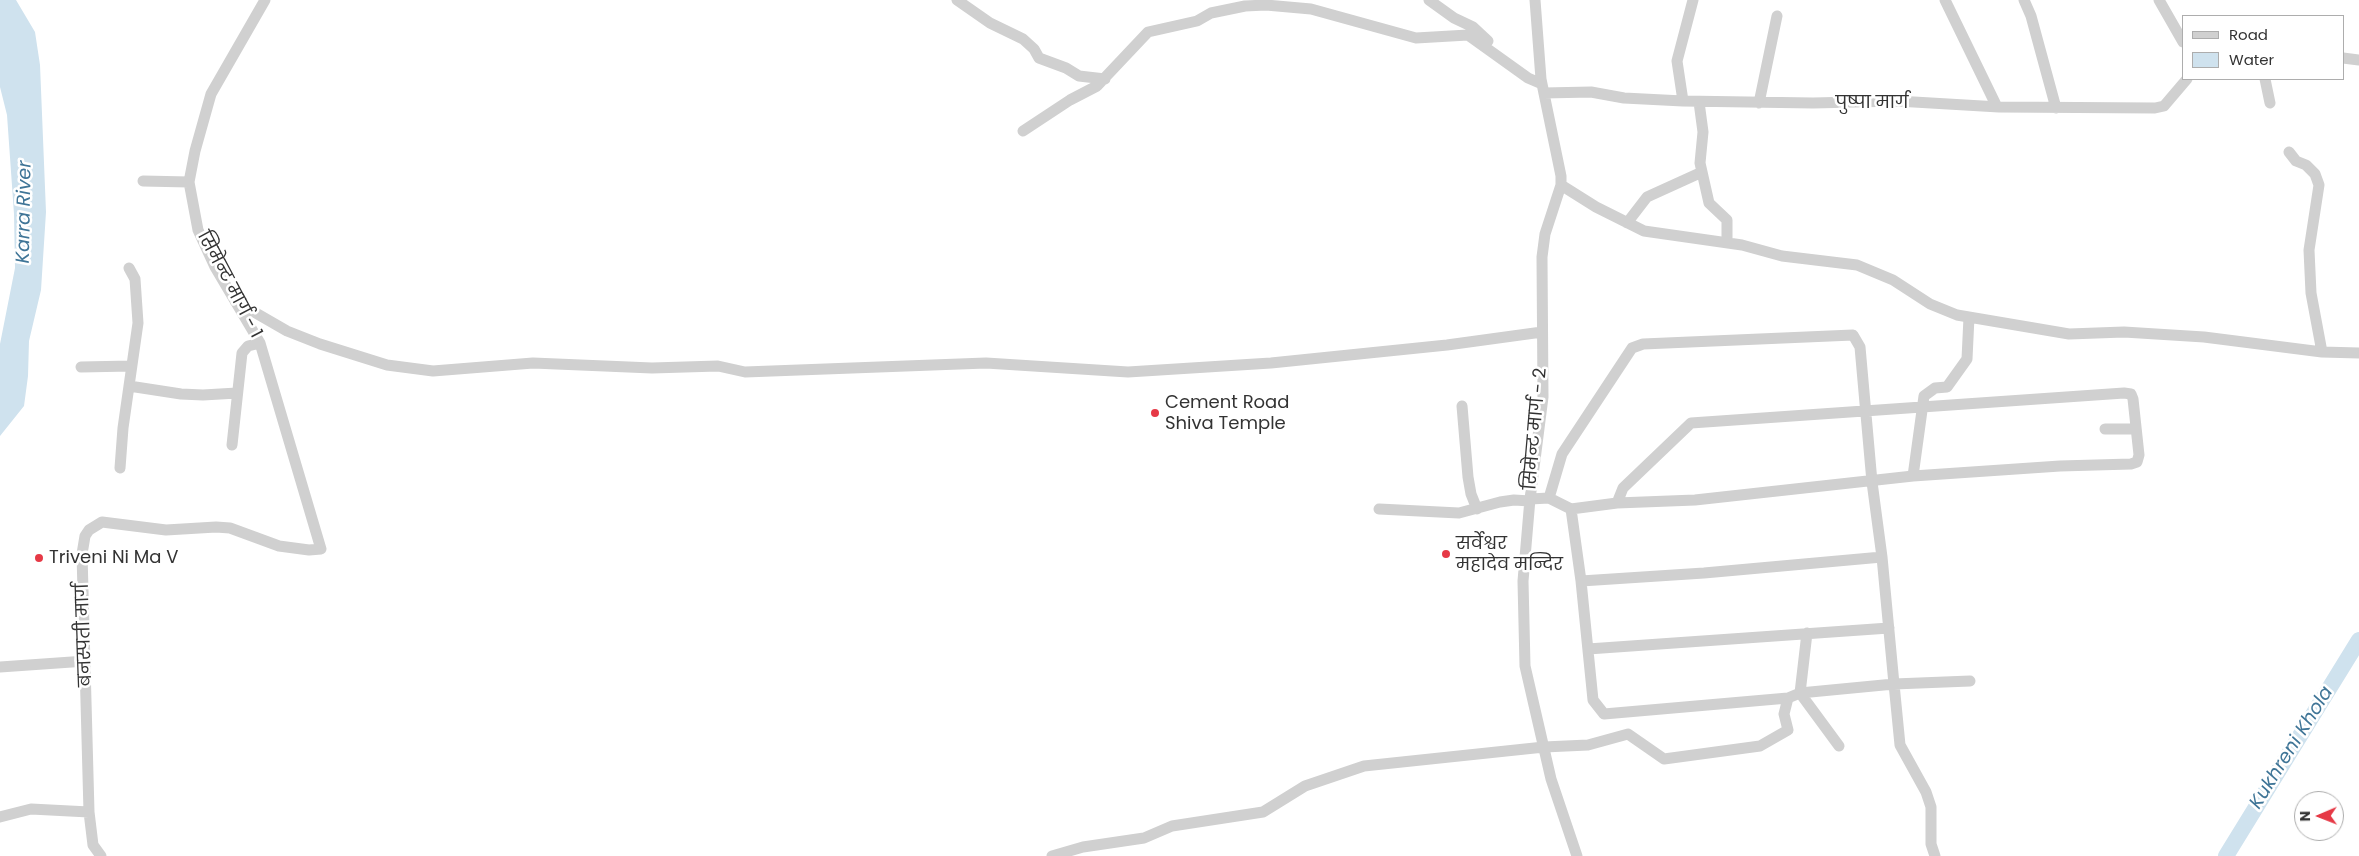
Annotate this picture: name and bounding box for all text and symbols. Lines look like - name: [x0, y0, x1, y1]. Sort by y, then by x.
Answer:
- legend: [2182, 15, 2344, 80]
- text: Road: [2229, 24, 2268, 45]
- text: Water: [2229, 49, 2274, 70]
- street label: पुष्पा मार्ग: [1835, 92, 1909, 114]
- water label: Karra River: [13, 160, 37, 264]
- street label: सिमेन्ट मार्ग - 1: [192, 228, 266, 342]
- street label: सिमेन्ट मार्ग - 2: [1520, 367, 1552, 491]
- place label: Cement Road Shiva Temple: [1165, 392, 1289, 434]
- marker: Cement Road Shiva Temple: [1149, 407, 1161, 419]
- place label: सर्वेश्वर महादेव मन्दिर: [1456, 533, 1563, 576]
- place label: Triveni Ni Ma V: [49, 547, 178, 569]
- marker: सर्वेश्वर महादेव मन्दिर: [1440, 548, 1452, 560]
- marker: Triveni Ni Ma V: [33, 552, 45, 564]
- street label: बनस्पती मार्ग: [72, 583, 98, 687]
- water label: Kukhreni Khola: [2245, 683, 2339, 813]
- north arrow: [2294, 791, 2344, 841]
- text: N: [2295, 811, 2315, 822]

